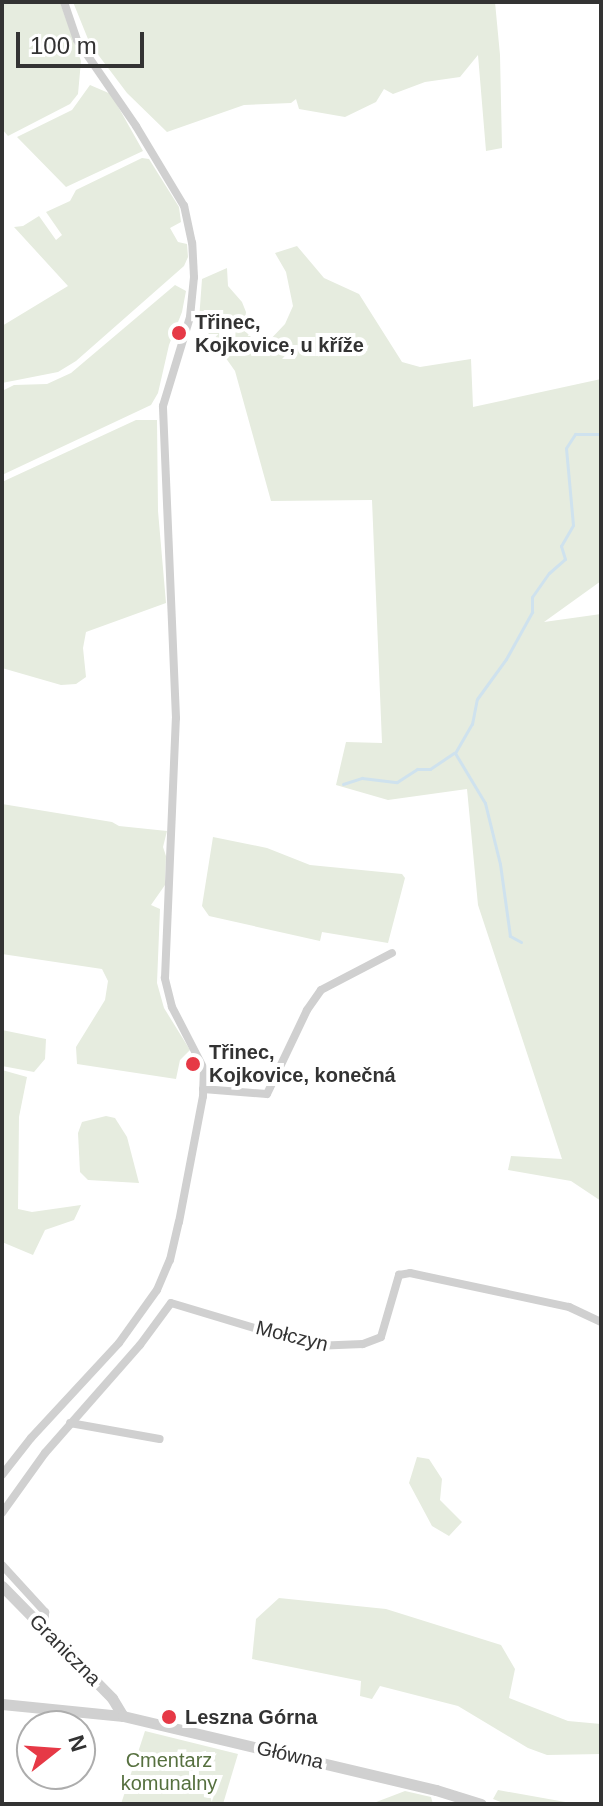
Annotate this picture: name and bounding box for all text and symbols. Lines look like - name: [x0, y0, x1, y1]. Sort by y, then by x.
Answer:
- scale bar: [20, 16, 148, 66]
- text: 100 m: [30, 32, 97, 59]
- place label: Třinec, Kojkovice, u kříže: [195, 310, 364, 357]
- marker: Třinec, Kojkovice, u kříže: [170, 324, 188, 342]
- place label: Třinec, Kojkovice, konečná: [209, 1040, 396, 1087]
- marker: Třinec, Kojkovice, konečná: [184, 1055, 202, 1073]
- street label: Mołczyn: [254, 1315, 330, 1357]
- street label: Graniczna: [24, 1609, 106, 1691]
- place label: Leszna Górna: [185, 1705, 317, 1729]
- marker: Leszna Górna: [160, 1708, 178, 1726]
- north arrow: [16, 1710, 96, 1790]
- text: N: [63, 1732, 92, 1755]
- street label: Główna: [254, 1736, 326, 1774]
- park label: Cmentarz komunalny: [121, 1748, 217, 1795]

